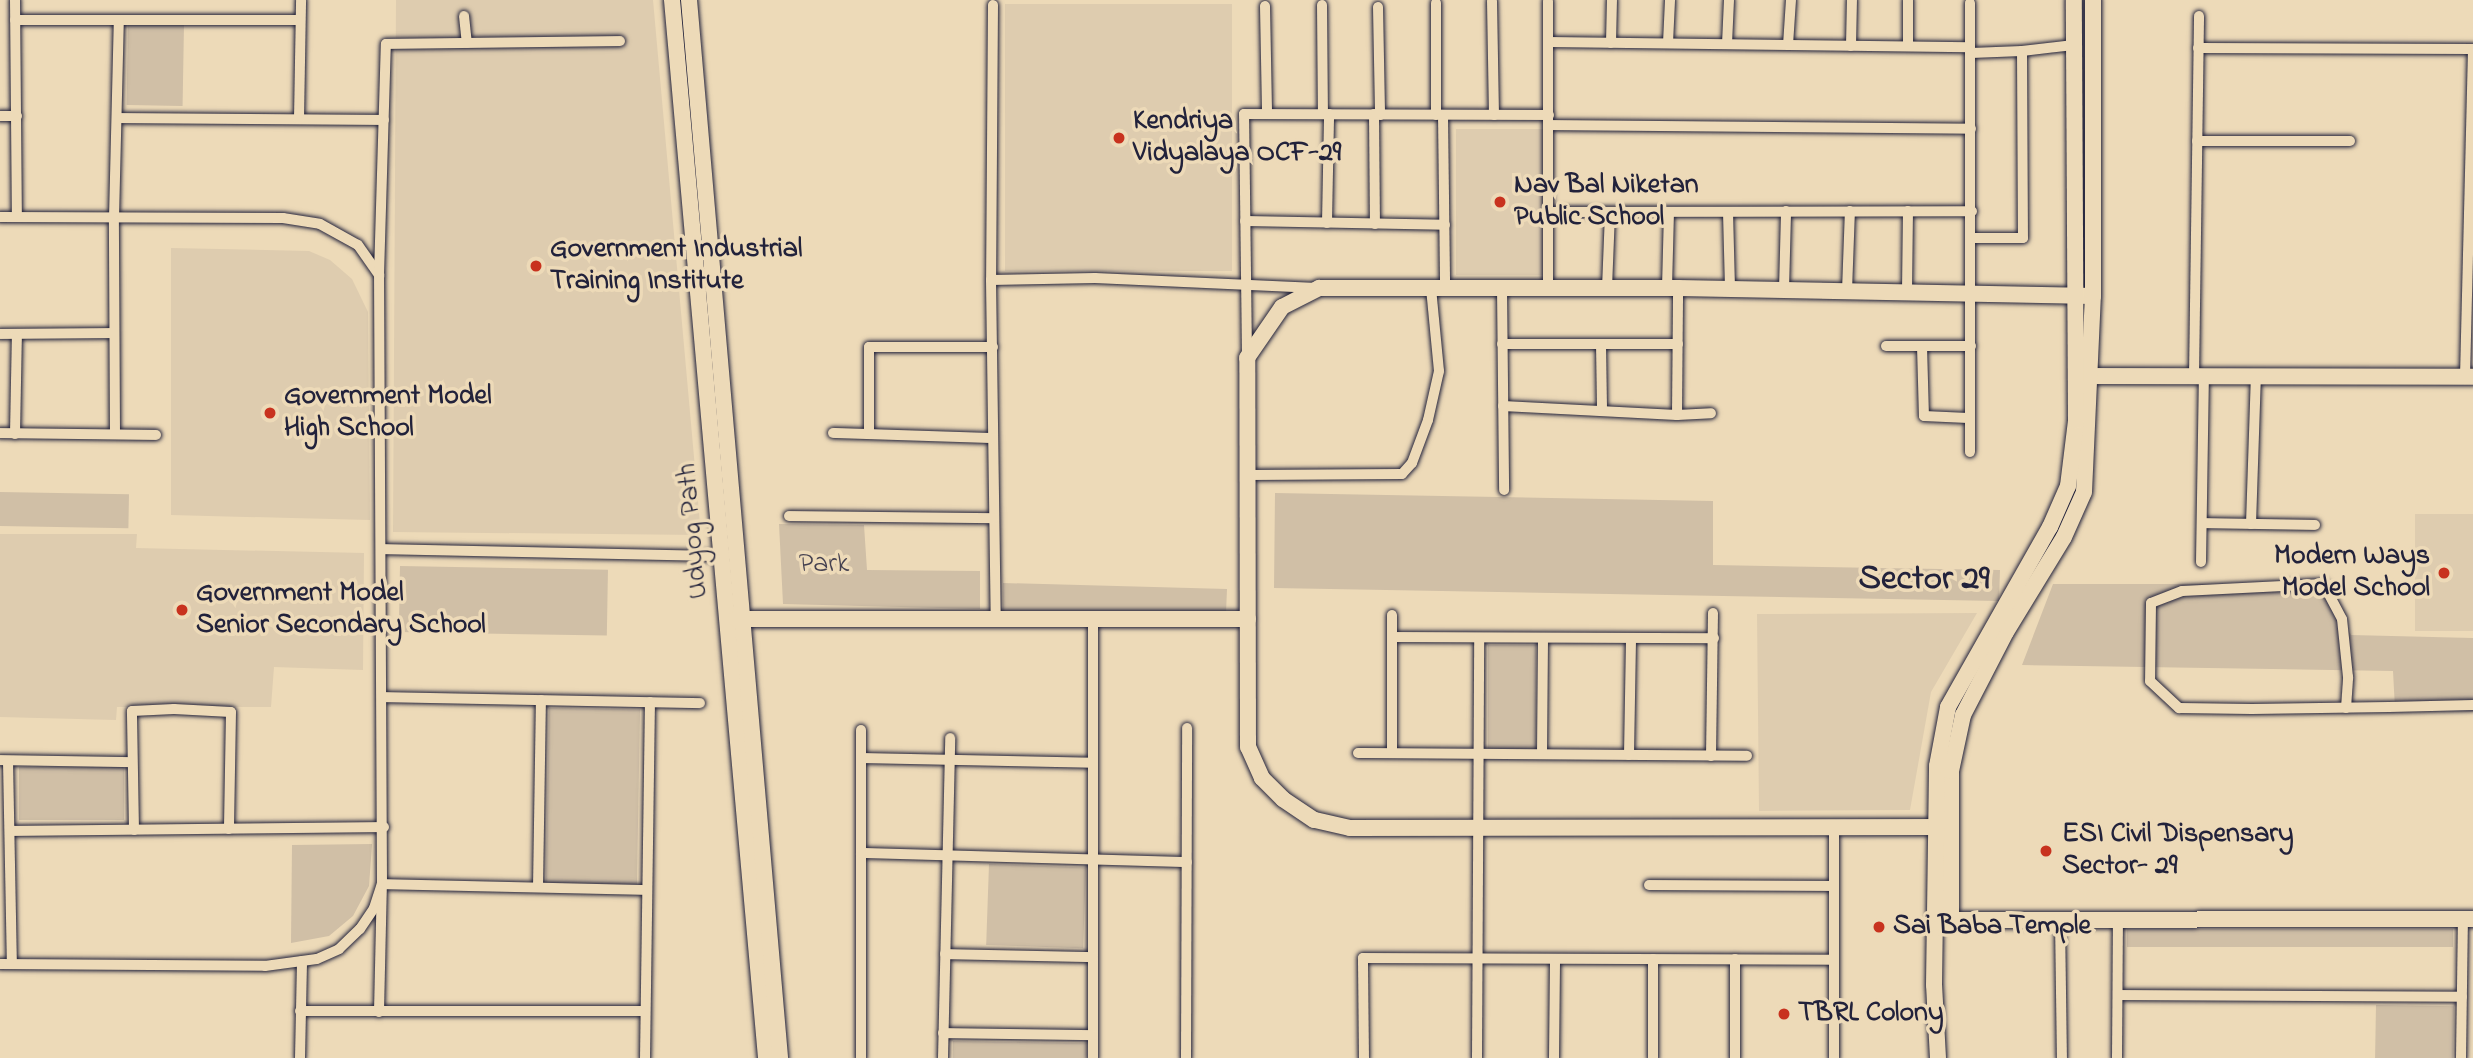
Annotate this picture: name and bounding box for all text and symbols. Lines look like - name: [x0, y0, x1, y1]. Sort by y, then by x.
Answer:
- place label: Kendriya Vidyalaya OCF-29: [1133, 105, 1341, 171]
- marker: Kendriya Vidyalaya OCF-29: [1111, 130, 1127, 146]
- place label: Nav Bal Niketan Public School: [1514, 169, 1699, 235]
- marker: Nav Bal Niketan Public School: [1492, 194, 1508, 210]
- place label: Government Industrial Training Institute: [550, 233, 803, 299]
- marker: Government Industrial Training Institute: [528, 258, 544, 274]
- place label: Government Model High School: [284, 380, 492, 446]
- marker: Government Model High School: [262, 405, 278, 421]
- street label: Udyog Path: [671, 462, 717, 600]
- place label: Modern Ways Model School: [2274, 540, 2430, 606]
- park label: Park: [799, 548, 849, 582]
- district label: Sector 29: [1858, 559, 1990, 601]
- marker: Modern Ways Model School: [2436, 565, 2452, 581]
- place label: Government Model Senior Secondary School: [196, 577, 486, 643]
- marker: Government Model Senior Secondary School: [174, 602, 190, 618]
- place label: ESI Civil Dispensary Sector- 29: [2062, 818, 2294, 884]
- marker: ESI Civil Dispensary Sector- 29: [2036, 841, 2056, 861]
- place label: Sai Baba Temple: [1893, 910, 2091, 944]
- marker: Sai Baba Temple: [1871, 919, 1887, 935]
- place label: TBRL Colony: [1798, 997, 1943, 1031]
- marker: TBRL Colony: [1776, 1006, 1792, 1022]

